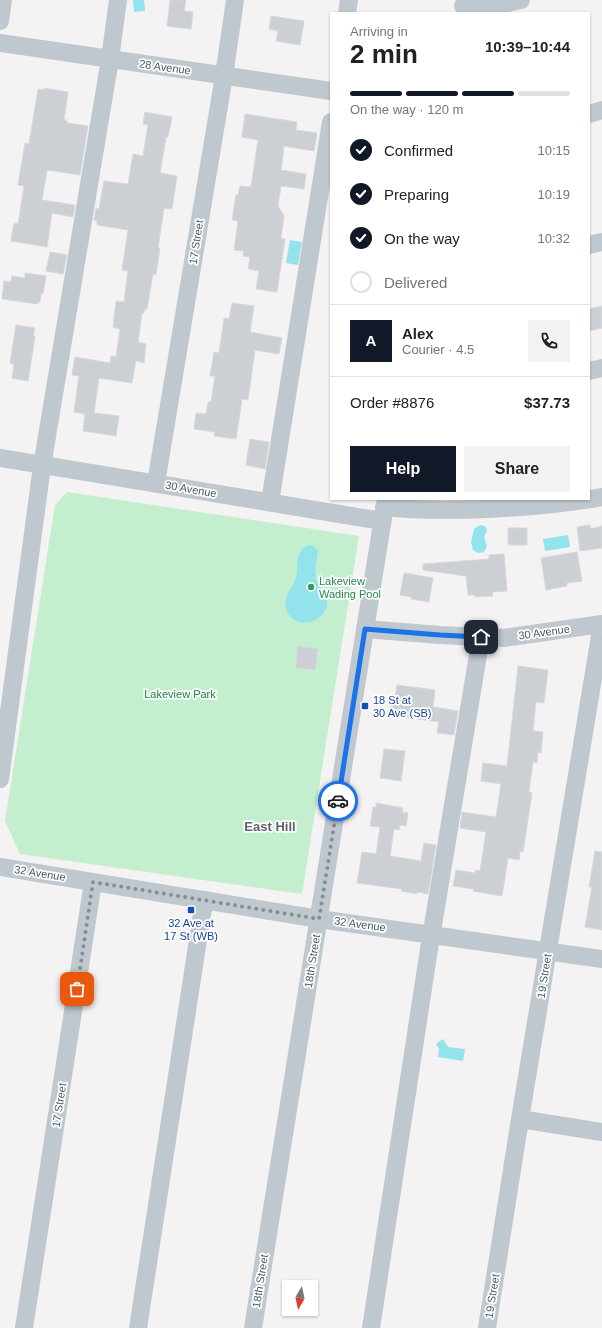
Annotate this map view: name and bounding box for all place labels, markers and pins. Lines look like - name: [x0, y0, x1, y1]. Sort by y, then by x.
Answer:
- place label: Lakeview Wading Pool: [319, 575, 381, 600]
- marker: Lakeview Wading Pool: [306, 582, 316, 592]
- pin: [464, 620, 498, 654]
- place label: 18 St at 30 Ave (SB): [373, 694, 432, 719]
- marker: 18 St at 30 Ave (SB): [360, 701, 370, 711]
- marker: 32 Ave at 17 St (WB): [186, 905, 196, 915]
- place label: 32 Ave at 17 St (WB): [164, 917, 218, 942]
- pin: [60, 972, 94, 1006]

